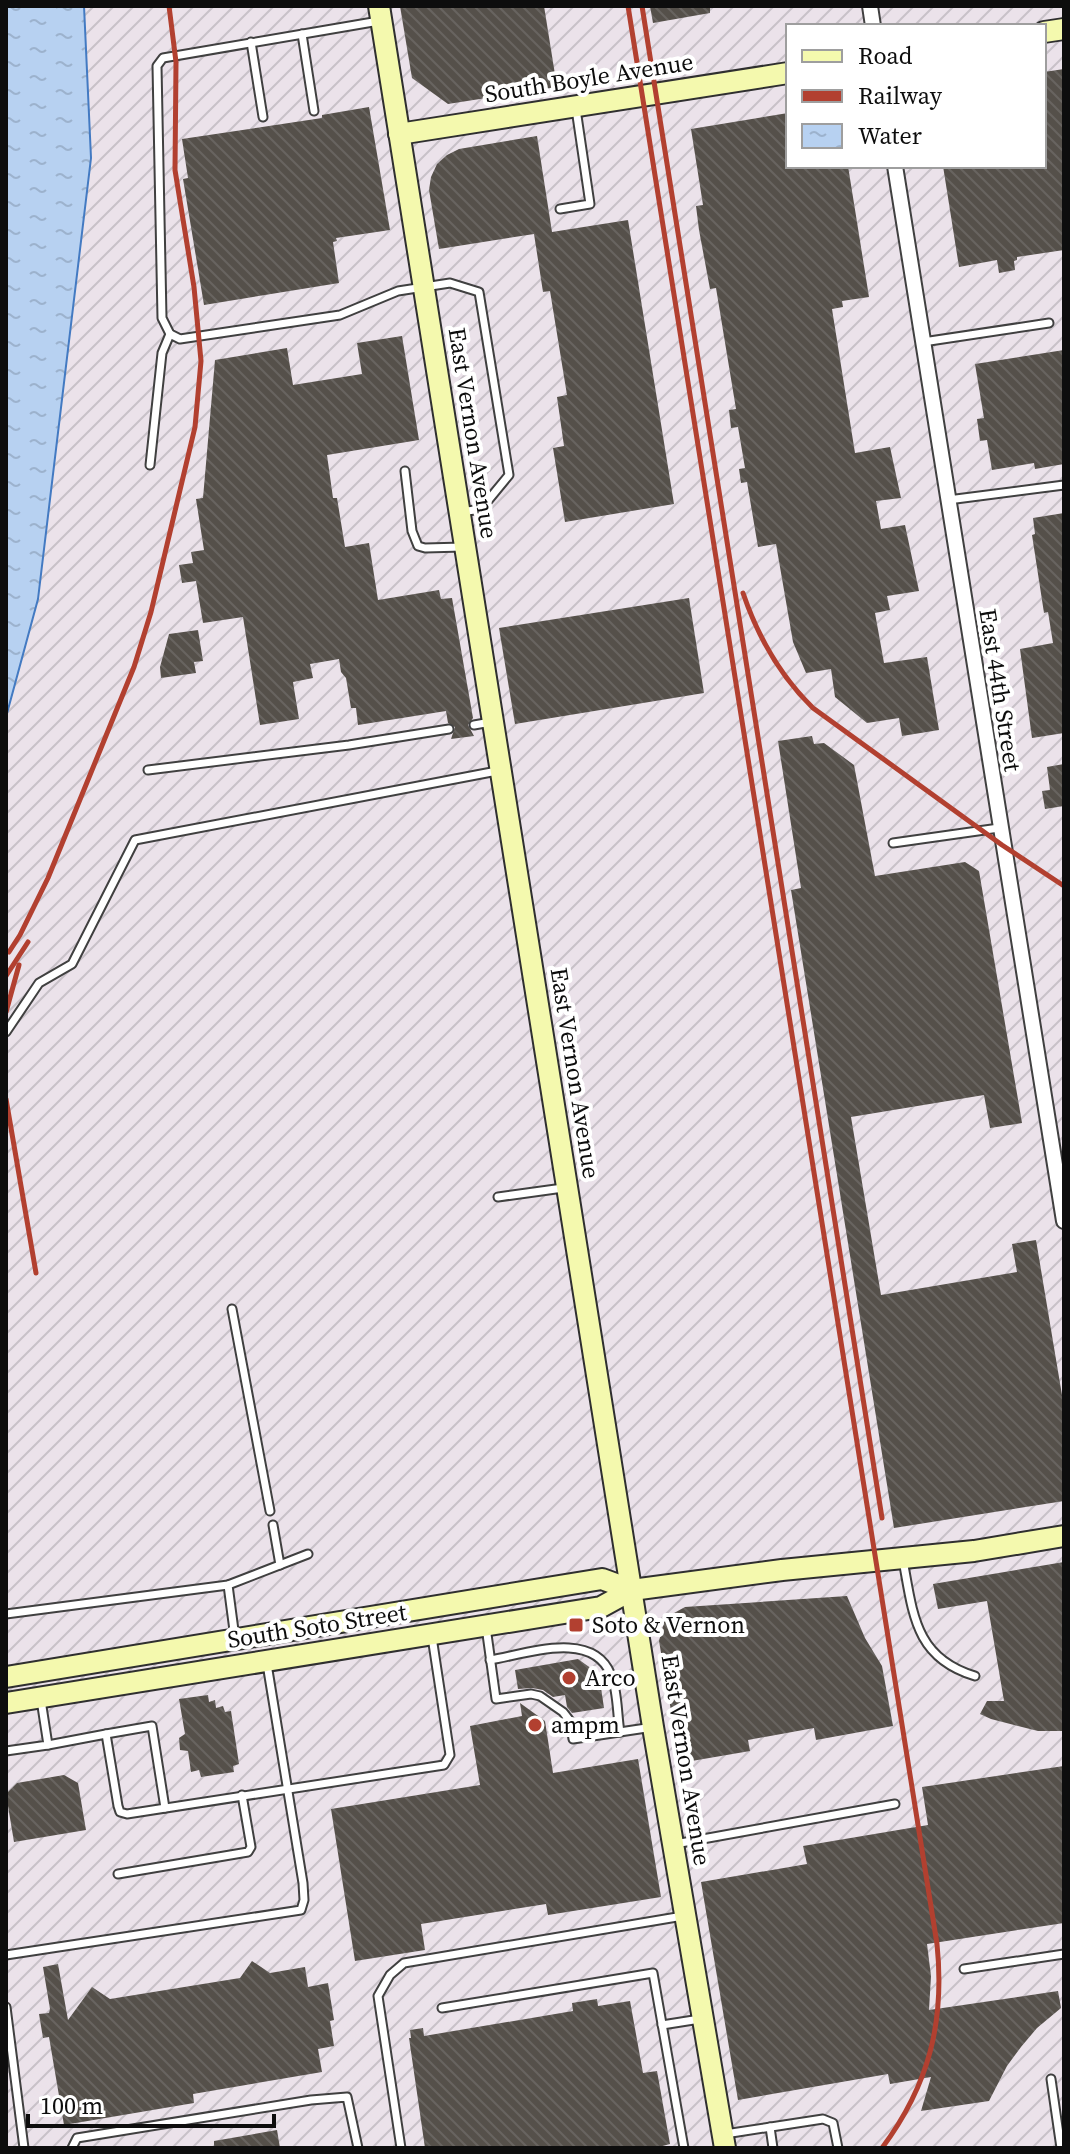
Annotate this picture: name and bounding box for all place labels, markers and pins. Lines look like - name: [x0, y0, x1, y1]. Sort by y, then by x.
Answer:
- place label: Soto & Vernon: [592, 1608, 745, 1641]
- marker: Soto & Vernon: [567, 1616, 585, 1634]
- place label: Arco: [585, 1661, 636, 1694]
- marker: Arco: [560, 1669, 578, 1687]
- place label: ampm: [551, 1708, 620, 1741]
- marker: ampm: [526, 1716, 544, 1734]

